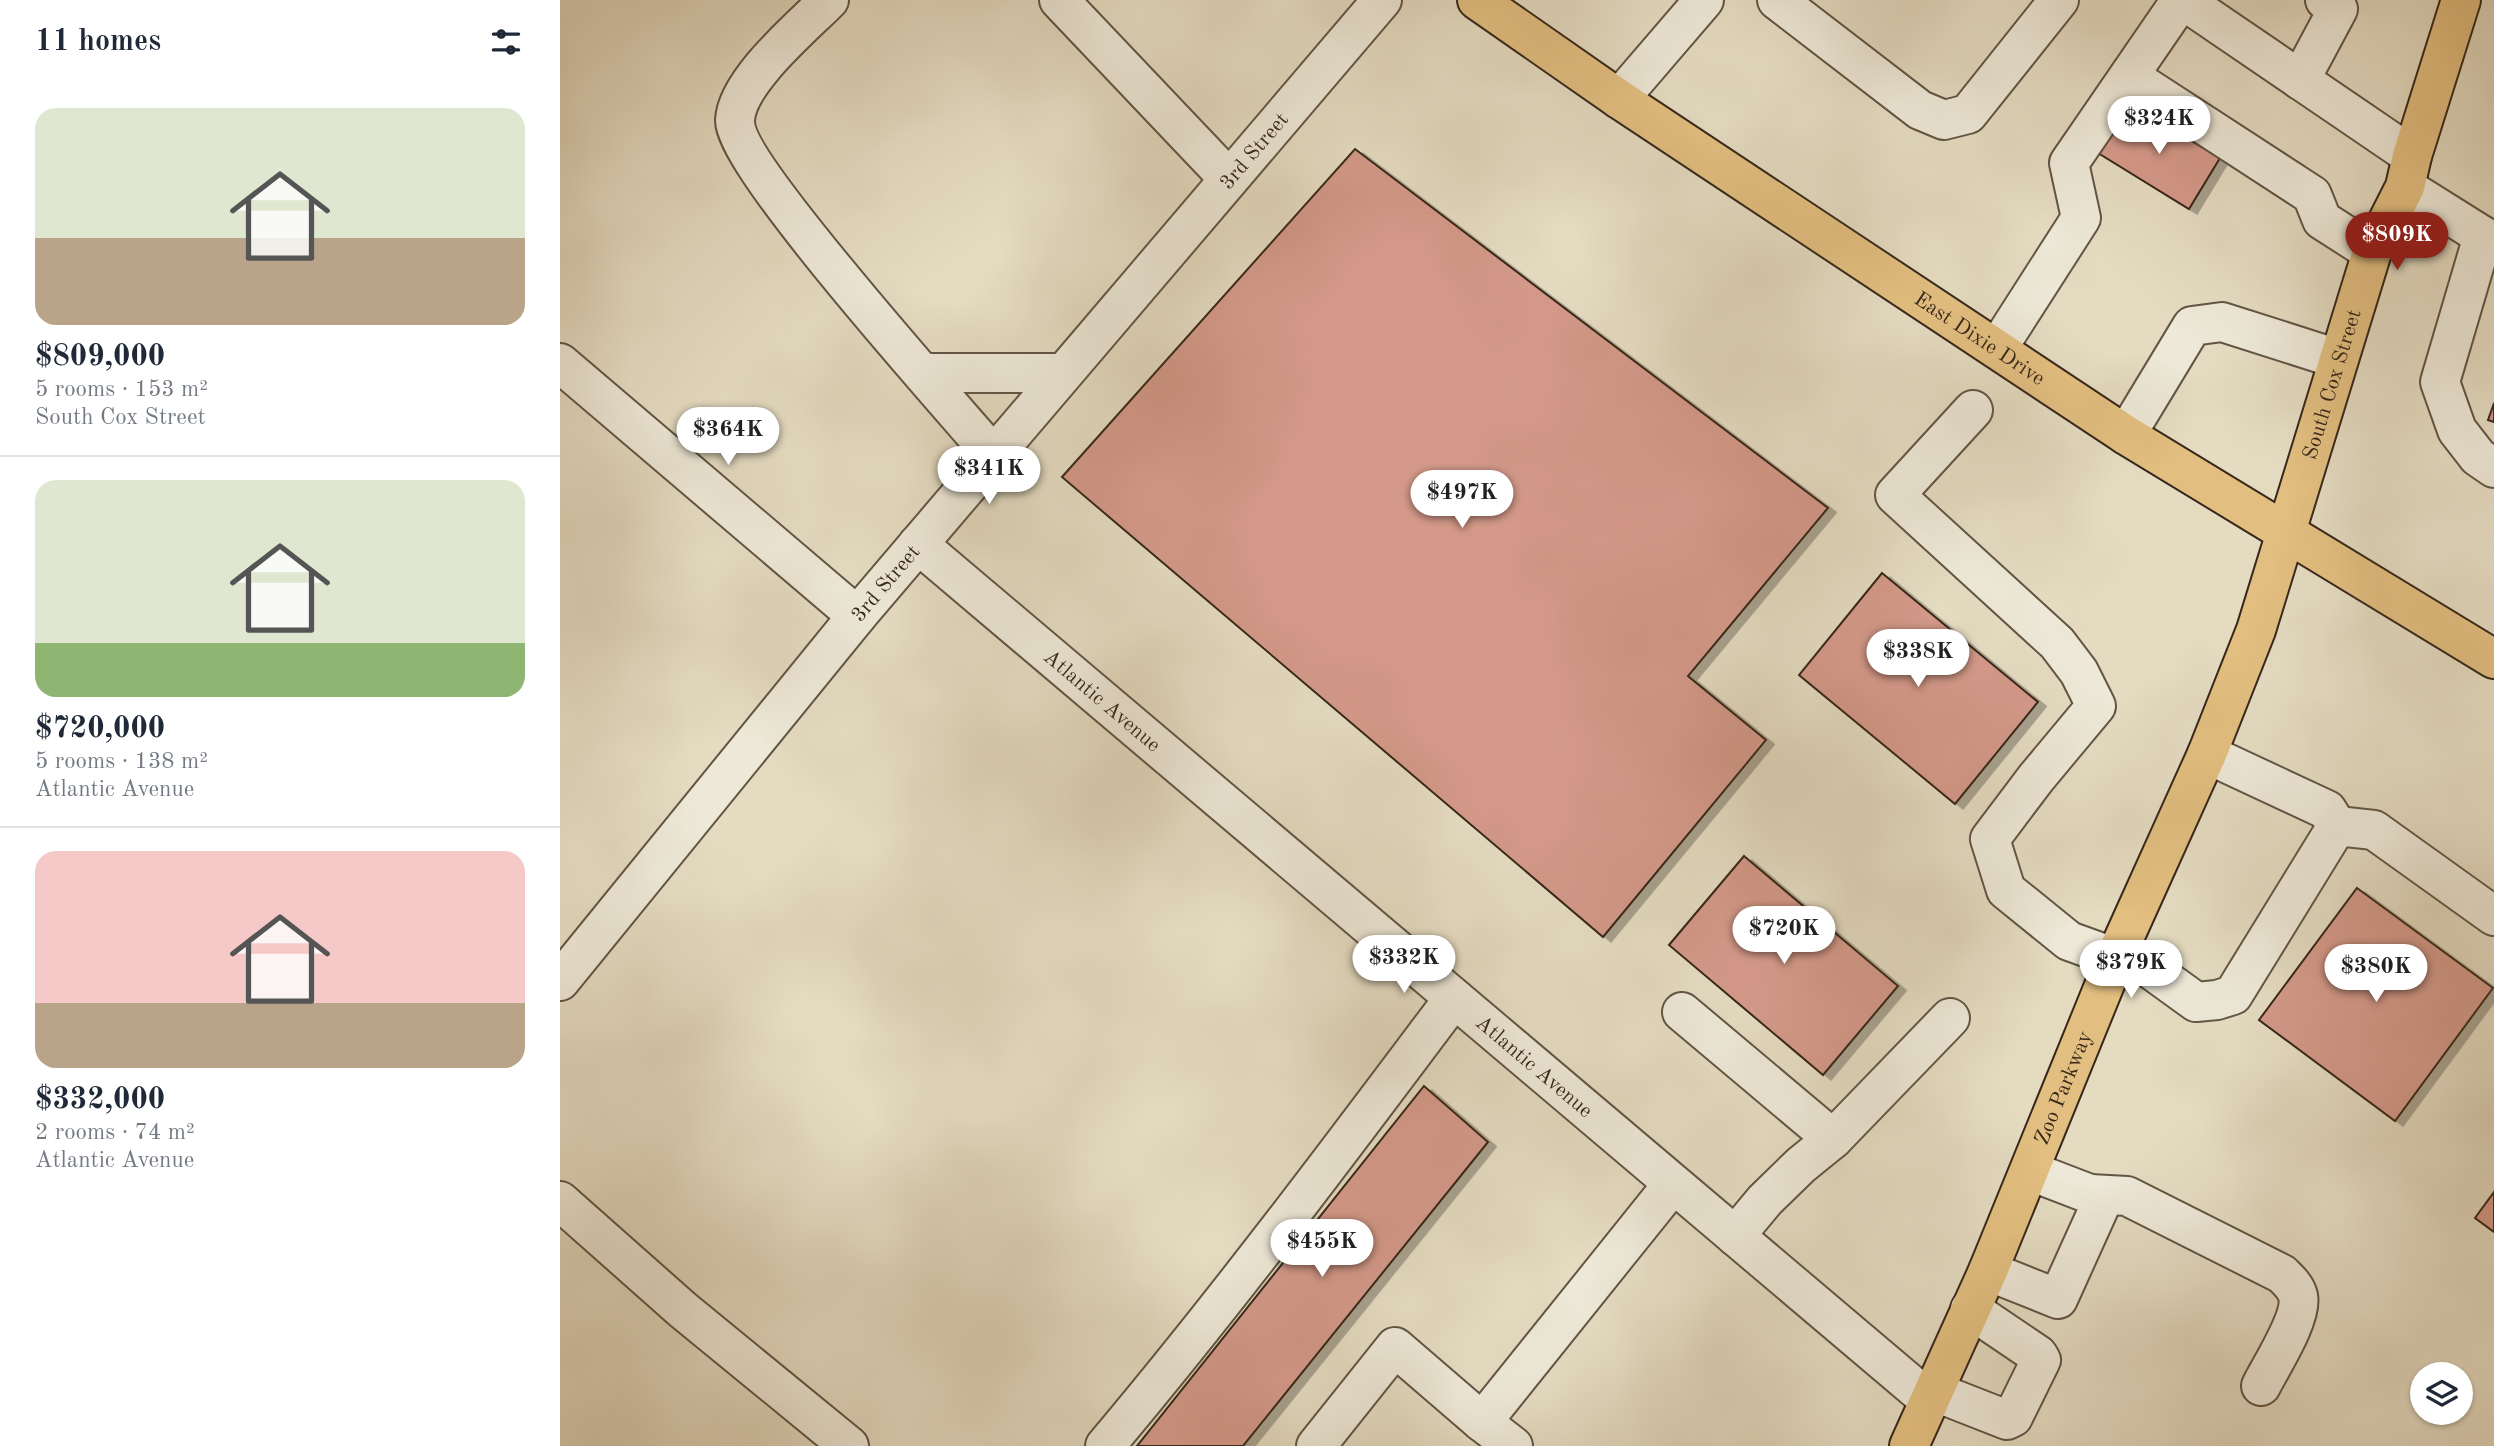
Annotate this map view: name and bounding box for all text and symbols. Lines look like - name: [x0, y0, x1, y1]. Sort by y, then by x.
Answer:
- icon: filters: [487, 23, 525, 61]
- text: 11 homes: [35, 27, 161, 57]
- pin: $324K: [2110, 96, 2208, 156]
- text: $324K: [2123, 107, 2195, 130]
- street label: 3rd Street: [1216, 109, 1293, 194]
- icon: home: [217, 153, 343, 279]
- pin: $809K: [2348, 212, 2446, 272]
- text: $809K: [2361, 223, 2433, 246]
- street label: East Dixie Drive: [1910, 289, 2048, 390]
- street label: South Cox Street: [2300, 307, 2366, 462]
- text: $809,000: [35, 342, 165, 372]
- text: 5 rooms · 153 m²: [35, 378, 208, 401]
- text: South Cox Street: [35, 406, 206, 429]
- pin: $364K: [679, 407, 777, 467]
- text: $364K: [692, 418, 764, 441]
- pin: $341K: [940, 447, 1038, 506]
- text: $341K: [953, 457, 1025, 480]
- pin: $497K: [1413, 470, 1511, 530]
- text: $497K: [1426, 481, 1498, 504]
- icon: home: [217, 525, 343, 651]
- street label: 3rd Street: [848, 542, 925, 626]
- pin: $338K: [1869, 630, 1967, 689]
- text: $338K: [1882, 640, 1954, 663]
- street label: Atlantic Avenue: [1039, 646, 1164, 757]
- text: $720,000: [35, 714, 165, 744]
- text: 5 rooms · 138 m²: [35, 750, 208, 773]
- text: Atlantic Avenue: [35, 778, 194, 801]
- icon: home: [217, 896, 343, 1022]
- pin: $720K: [1735, 906, 1833, 966]
- text: $720K: [1748, 917, 1820, 940]
- pin: $332K: [1355, 936, 1453, 995]
- pin: $379K: [2082, 940, 2180, 1000]
- pin: $380K: [2327, 944, 2425, 1004]
- text: $332K: [1368, 946, 1440, 969]
- text: $379K: [2095, 951, 2167, 974]
- text: $380K: [2340, 955, 2412, 978]
- street label: Atlantic Avenue: [1471, 1012, 1596, 1122]
- street label: Zoo Parkway: [2032, 1028, 2097, 1148]
- text: $332,000: [35, 1085, 165, 1115]
- text: 2 rooms · 74 m²: [35, 1121, 195, 1144]
- text: Atlantic Avenue: [35, 1149, 194, 1172]
- pin: $455K: [1273, 1220, 1371, 1279]
- text: $455K: [1286, 1230, 1358, 1253]
- map controls: [2410, 1362, 2473, 1425]
- button: layers: [2410, 1362, 2473, 1425]

